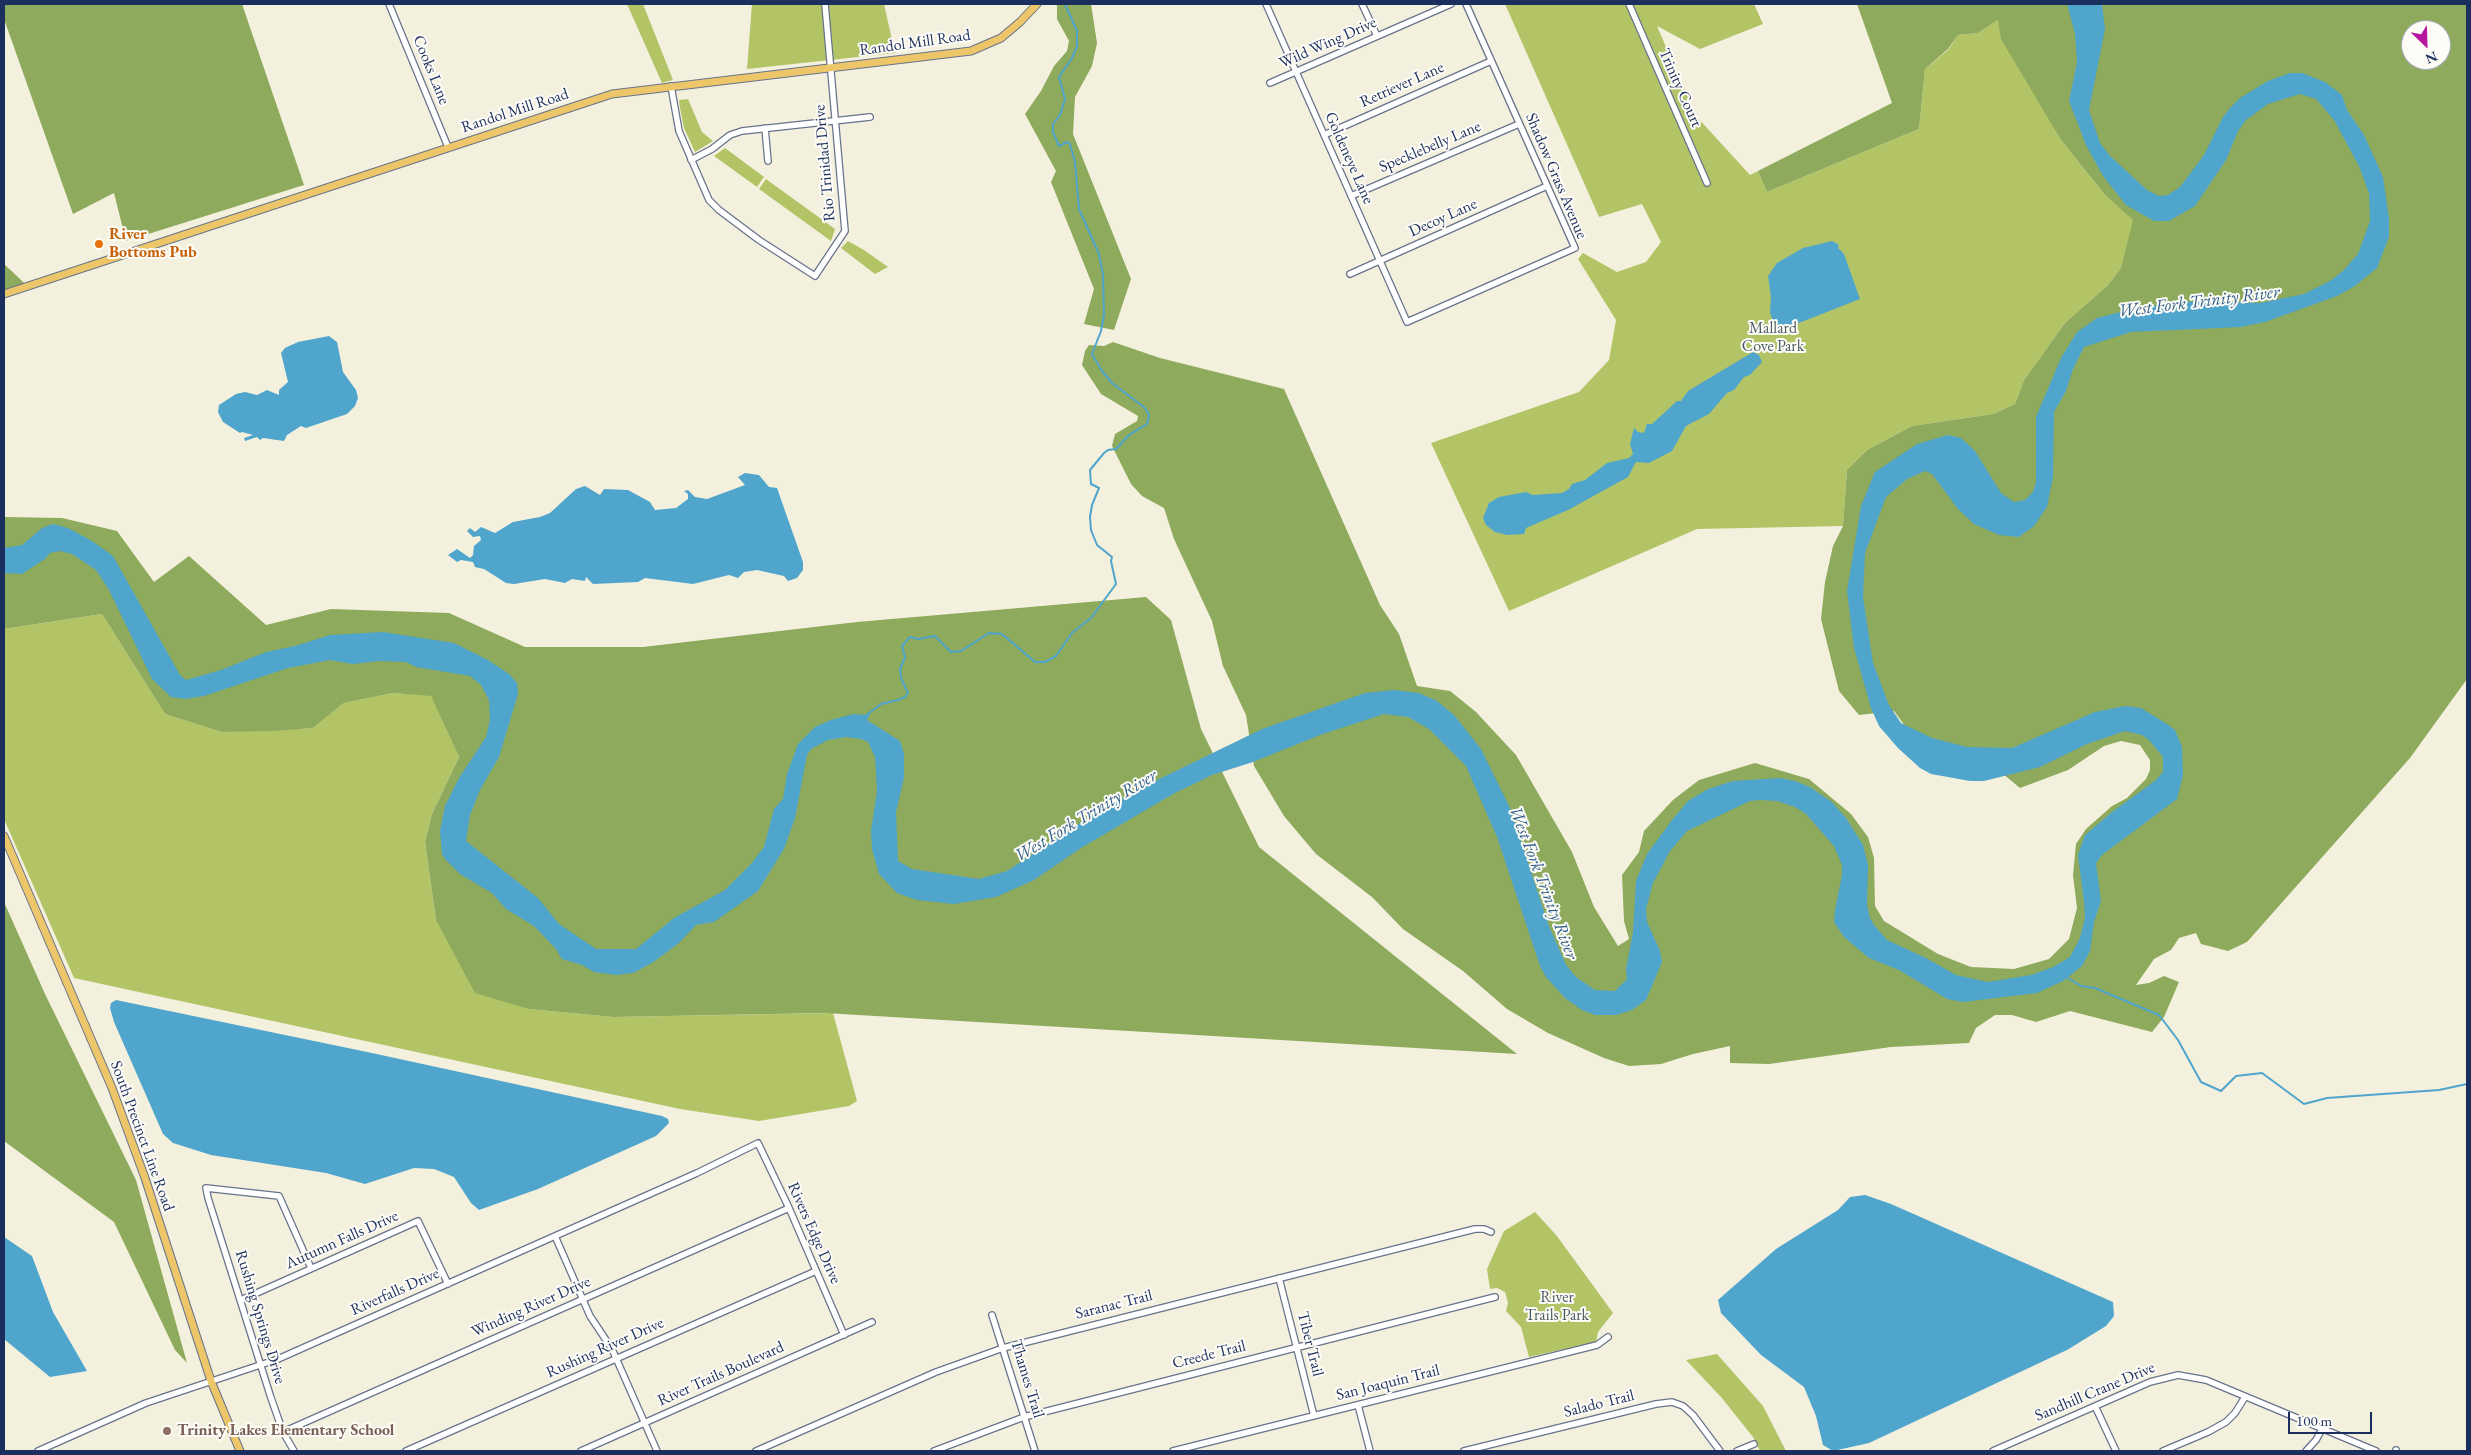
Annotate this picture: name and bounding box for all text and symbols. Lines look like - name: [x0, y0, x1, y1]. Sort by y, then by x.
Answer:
- street label: Wild Wing Drive: [1276, 13, 1380, 73]
- north arrow: [2401, 20, 2451, 70]
- street label: Randol Mill Road: [858, 26, 972, 60]
- street label: Cooks Lane: [408, 32, 454, 108]
- street label: Trinity Court: [1654, 46, 1706, 130]
- text: N: [2423, 47, 2441, 68]
- street label: Retriever Lane: [1357, 58, 1447, 112]
- street label: Randol Mill Road: [459, 85, 571, 137]
- street label: Rio Trinidad Drive: [810, 104, 840, 222]
- street label: Goldeneye Lane: [1320, 109, 1378, 207]
- street label: Shadow Grass Avenue: [1521, 110, 1591, 242]
- street label: Specklebelly Lane: [1376, 117, 1484, 177]
- street label: Decoy Lane: [1406, 194, 1480, 242]
- place label: River Bottoms Pub: [109, 225, 197, 263]
- marker: River Bottoms Pub: [93, 238, 105, 250]
- water label: West Fork Trinity River: [2117, 281, 2281, 323]
- park label: Mallard Cove Park: [1742, 319, 1804, 357]
- water label: West Fork Trinity River: [1011, 765, 1161, 867]
- water label: West Fork Trinity River: [1504, 803, 1582, 963]
- street label: South Precinct Line Road: [106, 1058, 178, 1214]
- street label: Rivers Edge Drive: [783, 1179, 845, 1287]
- street label: Autumn Falls Drive: [283, 1207, 401, 1273]
- street label: Rushing Springs Drive: [231, 1248, 289, 1386]
- street label: Riverfalls Drive: [348, 1264, 442, 1320]
- street label: Winding River Drive: [469, 1272, 593, 1342]
- street label: Saranac Trail: [1073, 1286, 1155, 1324]
- park label: River Trails Park: [1525, 1288, 1589, 1326]
- street label: Tiber Trail: [1293, 1310, 1327, 1378]
- street label: Rushing River Drive: [543, 1313, 667, 1383]
- street label: Thames Trail: [1006, 1337, 1048, 1421]
- street label: Creede Trail: [1170, 1337, 1248, 1373]
- street label: River Trails Boulevard: [655, 1338, 787, 1410]
- street label: Sandhill Crane Drive: [2032, 1358, 2158, 1426]
- street label: San Joaquin Trail: [1334, 1361, 1442, 1405]
- street label: Salado Trail: [1562, 1386, 1636, 1422]
- scale bar: [2291, 1402, 2375, 1434]
- text: 100 m: [2296, 1411, 2332, 1430]
- place label: Trinity Lakes Elementary School: [177, 1421, 394, 1441]
- marker: Trinity Lakes Elementary School: [161, 1425, 173, 1437]

